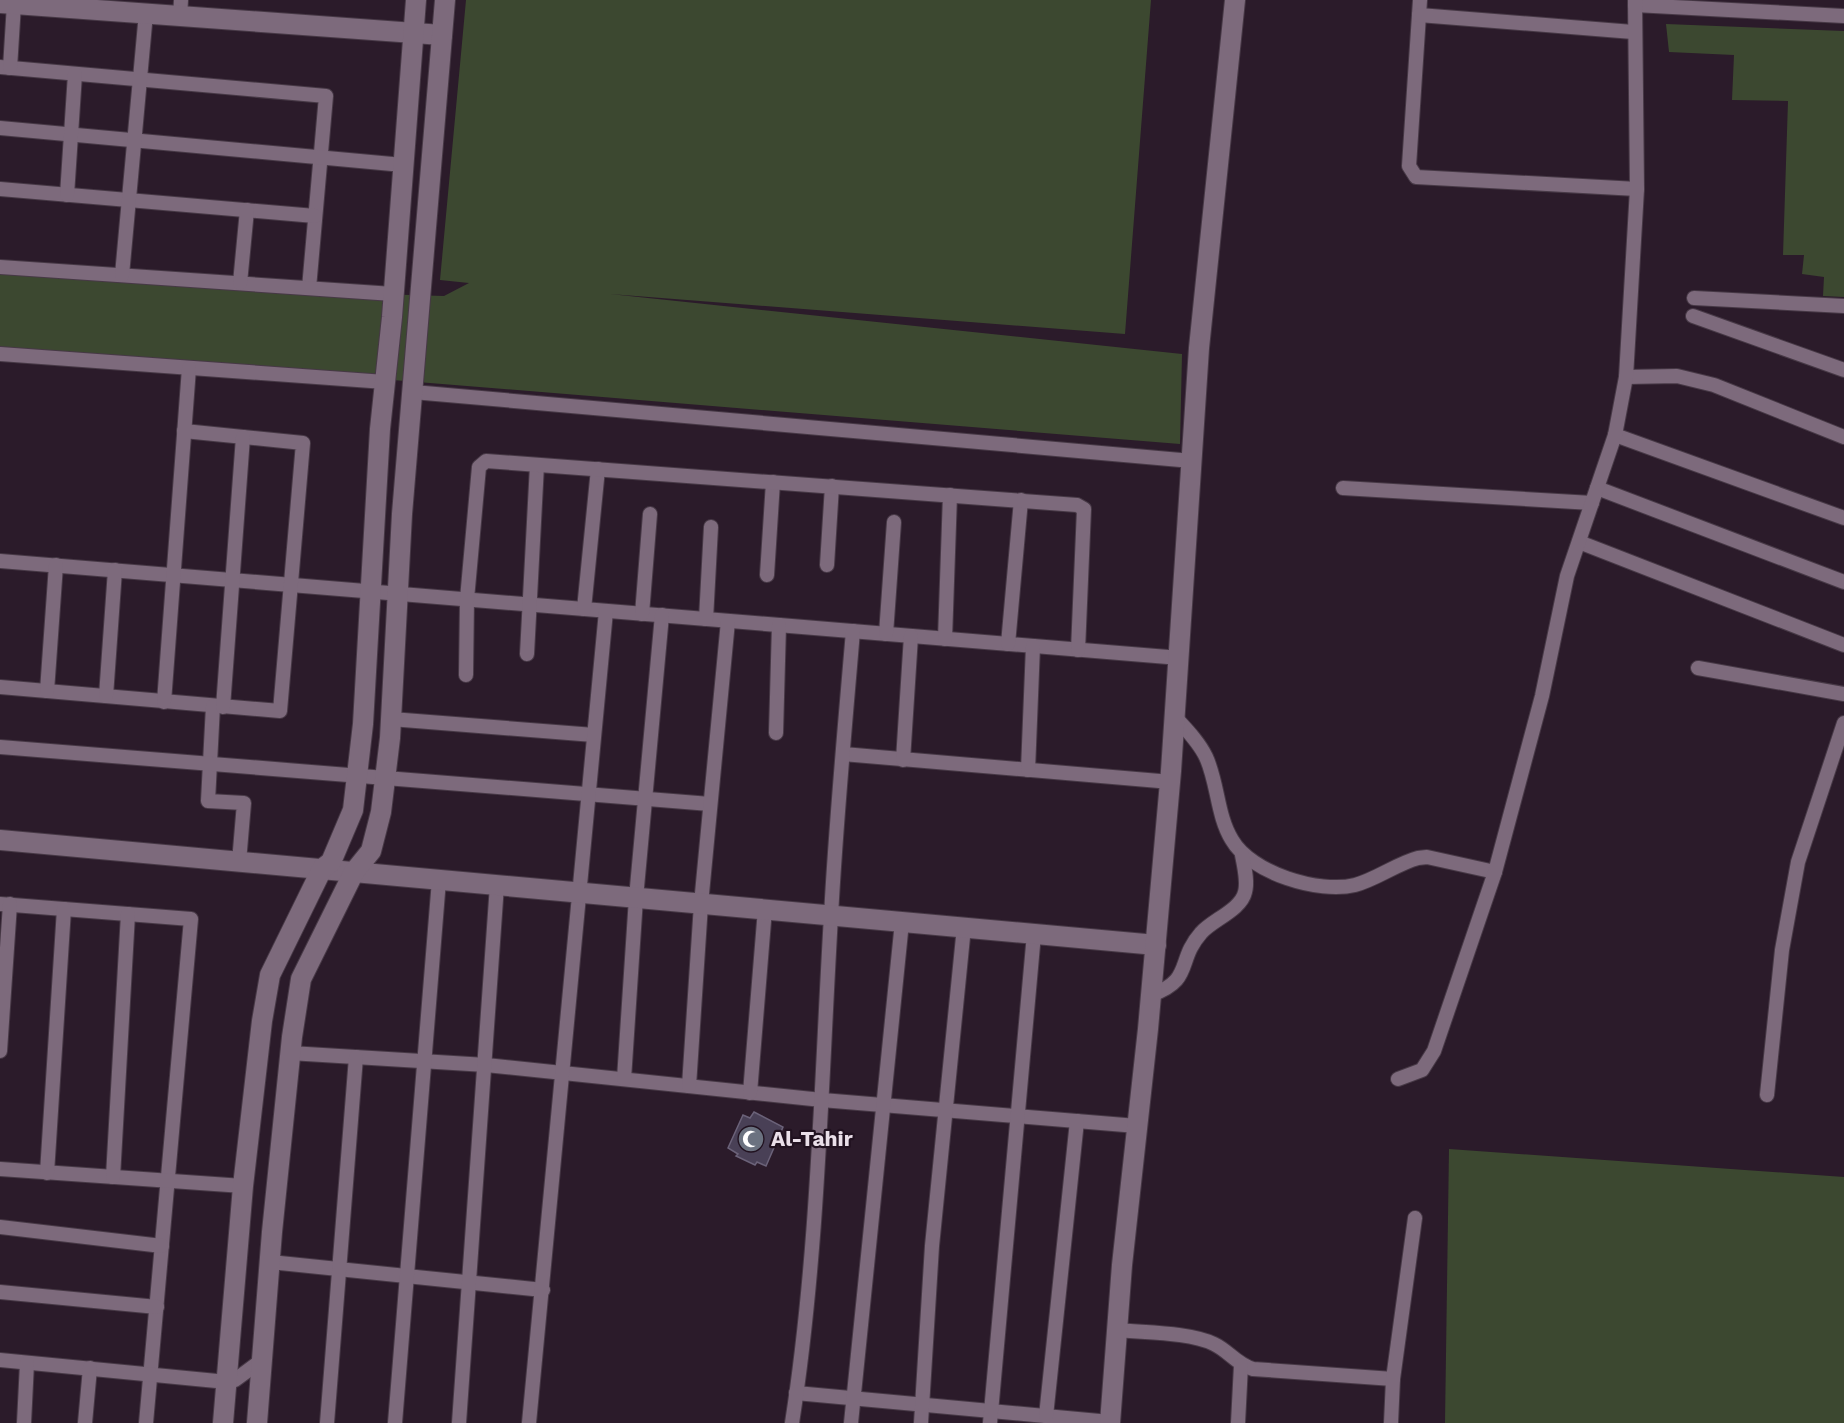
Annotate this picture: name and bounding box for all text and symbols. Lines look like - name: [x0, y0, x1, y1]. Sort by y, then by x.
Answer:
- mosque icon: Al-Tahir: [736, 1124, 766, 1154]
- place label: Al-Tahir: [771, 1126, 853, 1151]

